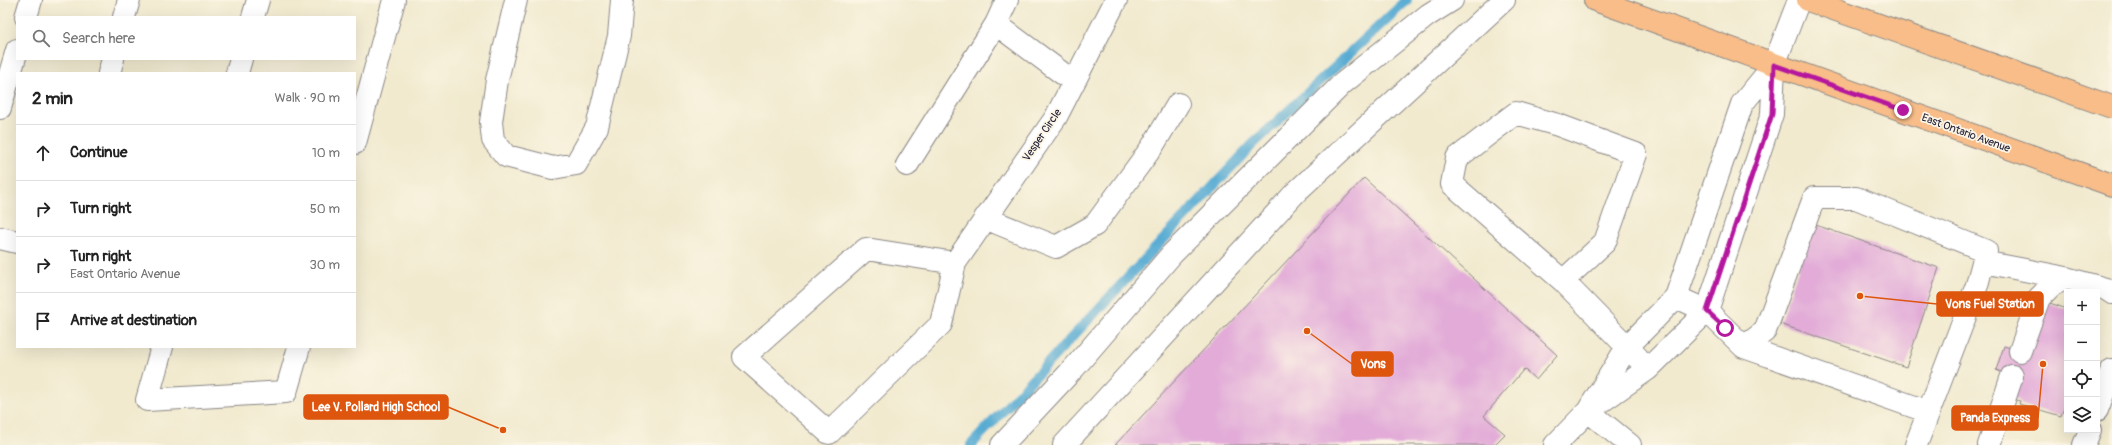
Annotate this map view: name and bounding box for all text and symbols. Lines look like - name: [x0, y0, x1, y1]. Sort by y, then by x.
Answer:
- search box: [16, 16, 356, 60]
- icon: search: [30, 27, 52, 49]
- text: Search here: [62, 29, 135, 48]
- text: 2 min: [32, 88, 73, 109]
- text: Walk · 90 m: [275, 90, 340, 106]
- route end: [1894, 101, 1912, 119]
- street label: Vesper Circle: [1020, 106, 1065, 164]
- street label: East Ontario Avenue: [1920, 111, 2013, 155]
- icon: ahead: [32, 142, 54, 164]
- text: Continue: [70, 143, 128, 162]
- text: 10 m: [312, 145, 340, 161]
- icon: right: [32, 198, 54, 220]
- text: Turn right: [70, 199, 131, 218]
- text: 50 m: [310, 201, 340, 217]
- text: Turn right: [70, 247, 131, 266]
- icon: right: [32, 254, 54, 276]
- text: 30 m: [310, 257, 340, 273]
- text: East Ontario Avenue: [70, 266, 180, 282]
- map controls: [2064, 289, 2100, 433]
- button: +: [2064, 289, 2100, 325]
- callout: Vons Fuel Station: [1937, 292, 2043, 316]
- text: Vons Fuel Station: [1945, 297, 2035, 312]
- icon: arrive: [32, 310, 54, 332]
- text: Arrive at destination: [70, 311, 197, 330]
- route start: [1716, 319, 1734, 337]
- button: −: [2064, 325, 2100, 361]
- callout: Vons: [1352, 352, 1393, 376]
- text: Vons: [1360, 357, 1386, 372]
- button: locate: [2064, 361, 2100, 397]
- callout: Lee V. Pollard High School: [304, 395, 448, 419]
- button: layers: [2064, 397, 2100, 433]
- text: Lee V. Pollard High School: [312, 400, 441, 415]
- callout: Panda Express: [1952, 406, 2038, 430]
- text: Panda Express: [1960, 411, 2031, 426]

